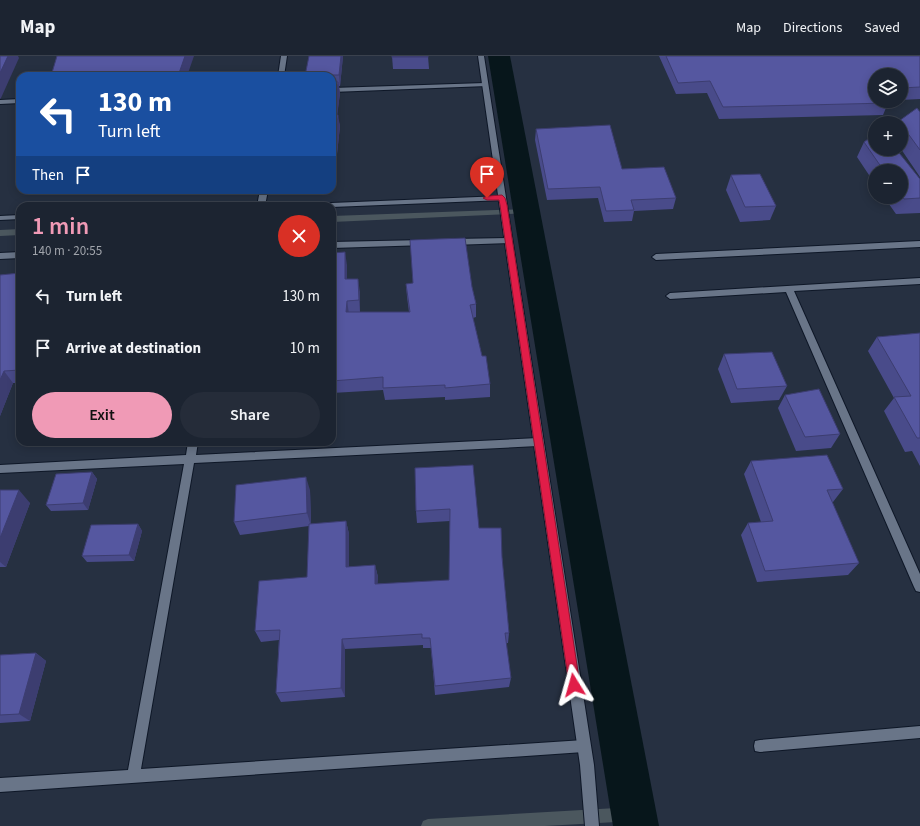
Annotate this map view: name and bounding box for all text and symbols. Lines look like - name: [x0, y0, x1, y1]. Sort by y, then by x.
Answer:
- text: Map: [20, 14, 55, 41]
- text: Map: [736, 18, 761, 38]
- text: Directions: [783, 18, 842, 38]
- text: Saved: [864, 18, 900, 38]
- map controls: [868, 68, 908, 204]
- button: layers: [868, 68, 908, 108]
- text: 130 m: [98, 82, 172, 122]
- icon: left: [32, 88, 84, 140]
- button: +: [868, 116, 908, 156]
- text: Turn left: [98, 119, 160, 144]
- pin: [470, 157, 504, 198]
- icon: arrive: [476, 163, 498, 185]
- icon: arrive: [72, 164, 94, 186]
- button: −: [868, 164, 908, 204]
- text: Then: [32, 165, 64, 186]
- text: 1 min: [32, 209, 89, 244]
- button: close: [278, 215, 320, 257]
- text: 140 m · 20:55: [32, 242, 102, 260]
- icon: left: [32, 285, 54, 307]
- text: Turn left: [66, 286, 122, 307]
- text: 130 m: [282, 286, 320, 307]
- icon: arrive: [32, 337, 54, 359]
- text: Arrive at destination: [66, 338, 201, 359]
- text: 10 m: [290, 338, 320, 359]
- button: Exit: [32, 392, 172, 438]
- button: Share: [180, 392, 320, 438]
- position arrow: [553, 664, 595, 706]

